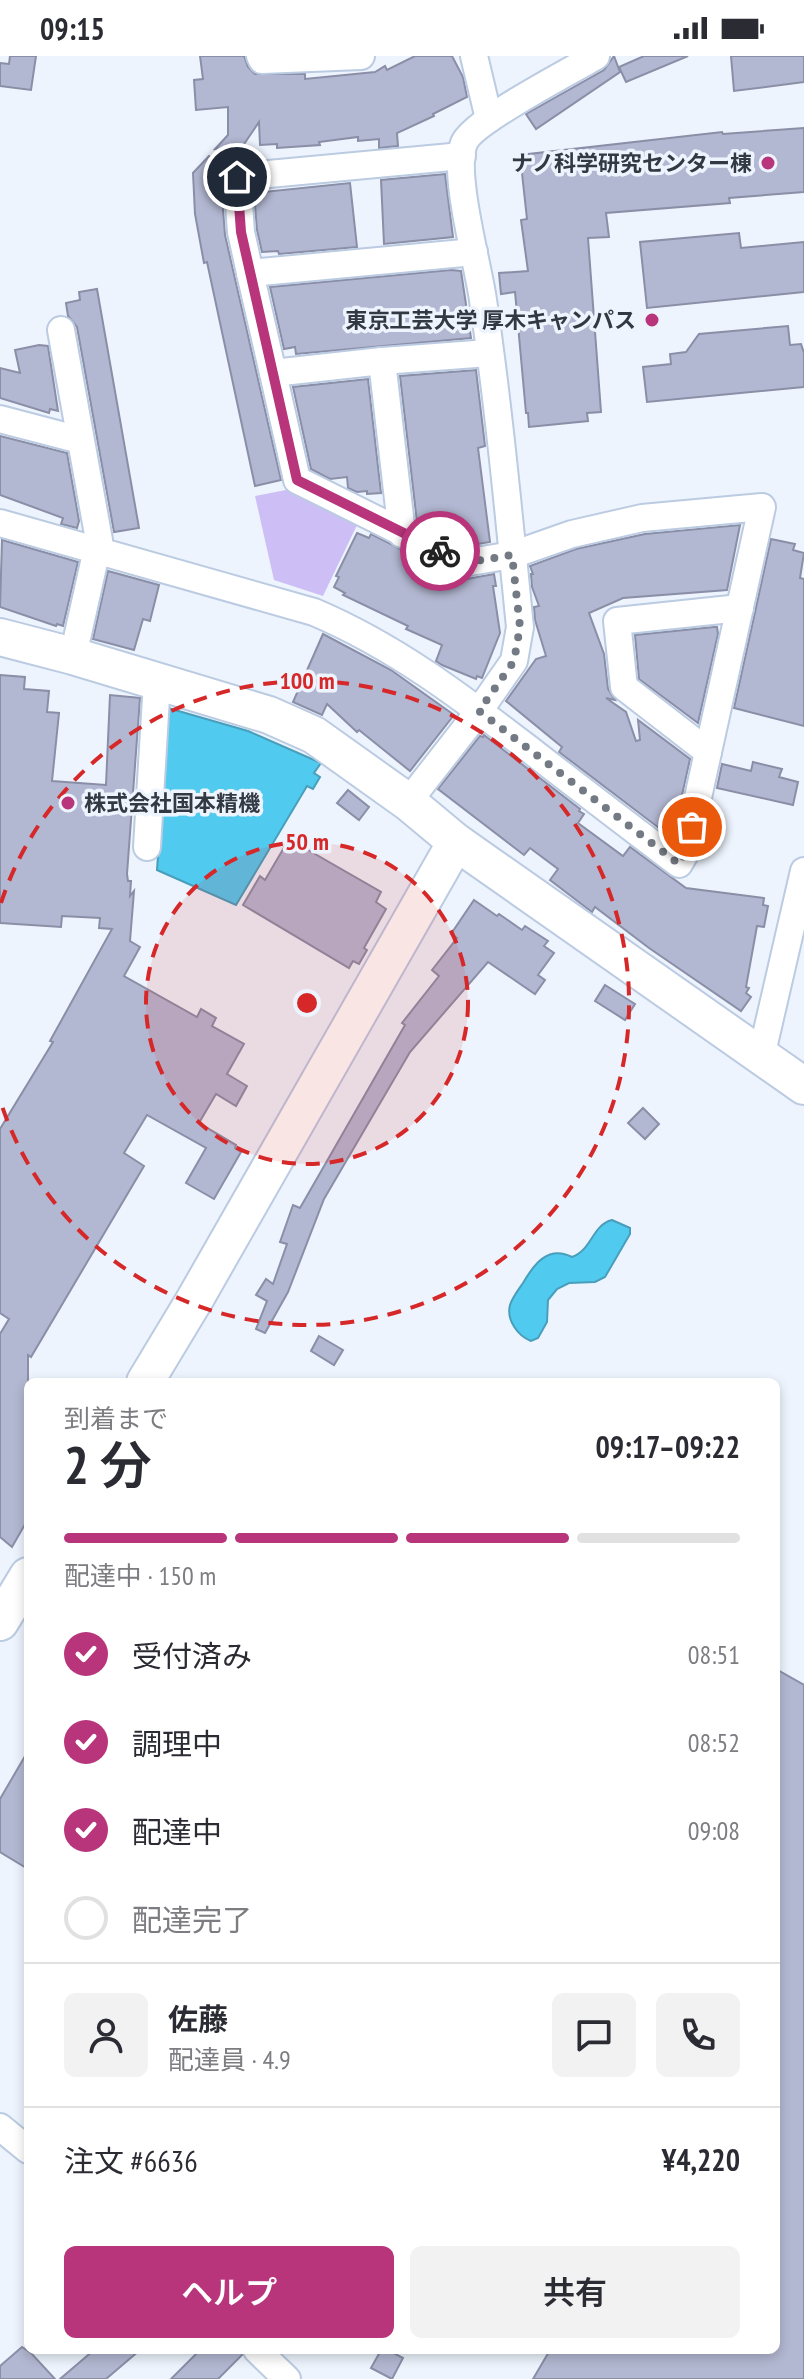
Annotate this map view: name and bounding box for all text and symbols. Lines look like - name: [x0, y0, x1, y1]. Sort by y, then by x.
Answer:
- text: 09:15: [40, 9, 105, 48]
- pin: [203, 143, 271, 211]
- place label: ナノ科学研究センター棟: [511, 149, 752, 177]
- marker: ナノ科学研究センター棟: [759, 154, 777, 172]
- icon: home: [215, 155, 259, 199]
- place label: 東京工芸大学 厚木キャンパス: [345, 306, 636, 334]
- marker: 東京工芸大学 厚木キャンパス: [643, 311, 661, 329]
- courier: [400, 511, 480, 591]
- icon: bike: [418, 529, 462, 573]
- text: 100 m: [279, 665, 335, 696]
- place label: 株式会社国本精機: [84, 789, 260, 817]
- pin: [658, 793, 726, 861]
- marker: 株式会社国本精機: [59, 794, 77, 812]
- icon: bag: [670, 805, 714, 849]
- text: 50 m: [285, 826, 329, 857]
- centre of rings: [293, 989, 321, 1017]
- text: 到着まで: [64, 1402, 168, 1435]
- text: 09:17–09:22: [596, 1427, 740, 1466]
- text: 2 分: [64, 1431, 152, 1498]
- text: 配達中 · 150 m: [64, 1559, 216, 1592]
- icon: check: [64, 1632, 108, 1676]
- text: 受付済み: [132, 1636, 252, 1675]
- text: 08:51: [688, 1638, 740, 1671]
- icon: check: [64, 1720, 108, 1764]
- text: 調理中: [132, 1724, 222, 1763]
- text: 08:52: [688, 1726, 740, 1759]
- icon: check: [64, 1808, 108, 1852]
- text: 配達中: [132, 1812, 222, 1851]
- text: 09:08: [688, 1814, 740, 1847]
- text: 配達完了: [132, 1900, 252, 1939]
- button: person: [64, 1993, 148, 2077]
- button: chat: [552, 1993, 636, 2077]
- button: phone: [656, 1993, 740, 2077]
- text: 佐藤: [168, 1999, 228, 2038]
- text: 配達員 · 4.9: [168, 2043, 291, 2076]
- text: ¥4,220: [662, 2140, 740, 2179]
- text: 注文 #6636: [64, 2141, 198, 2180]
- button: ヘルプ: [64, 2246, 394, 2338]
- button: 共有: [410, 2246, 740, 2338]

